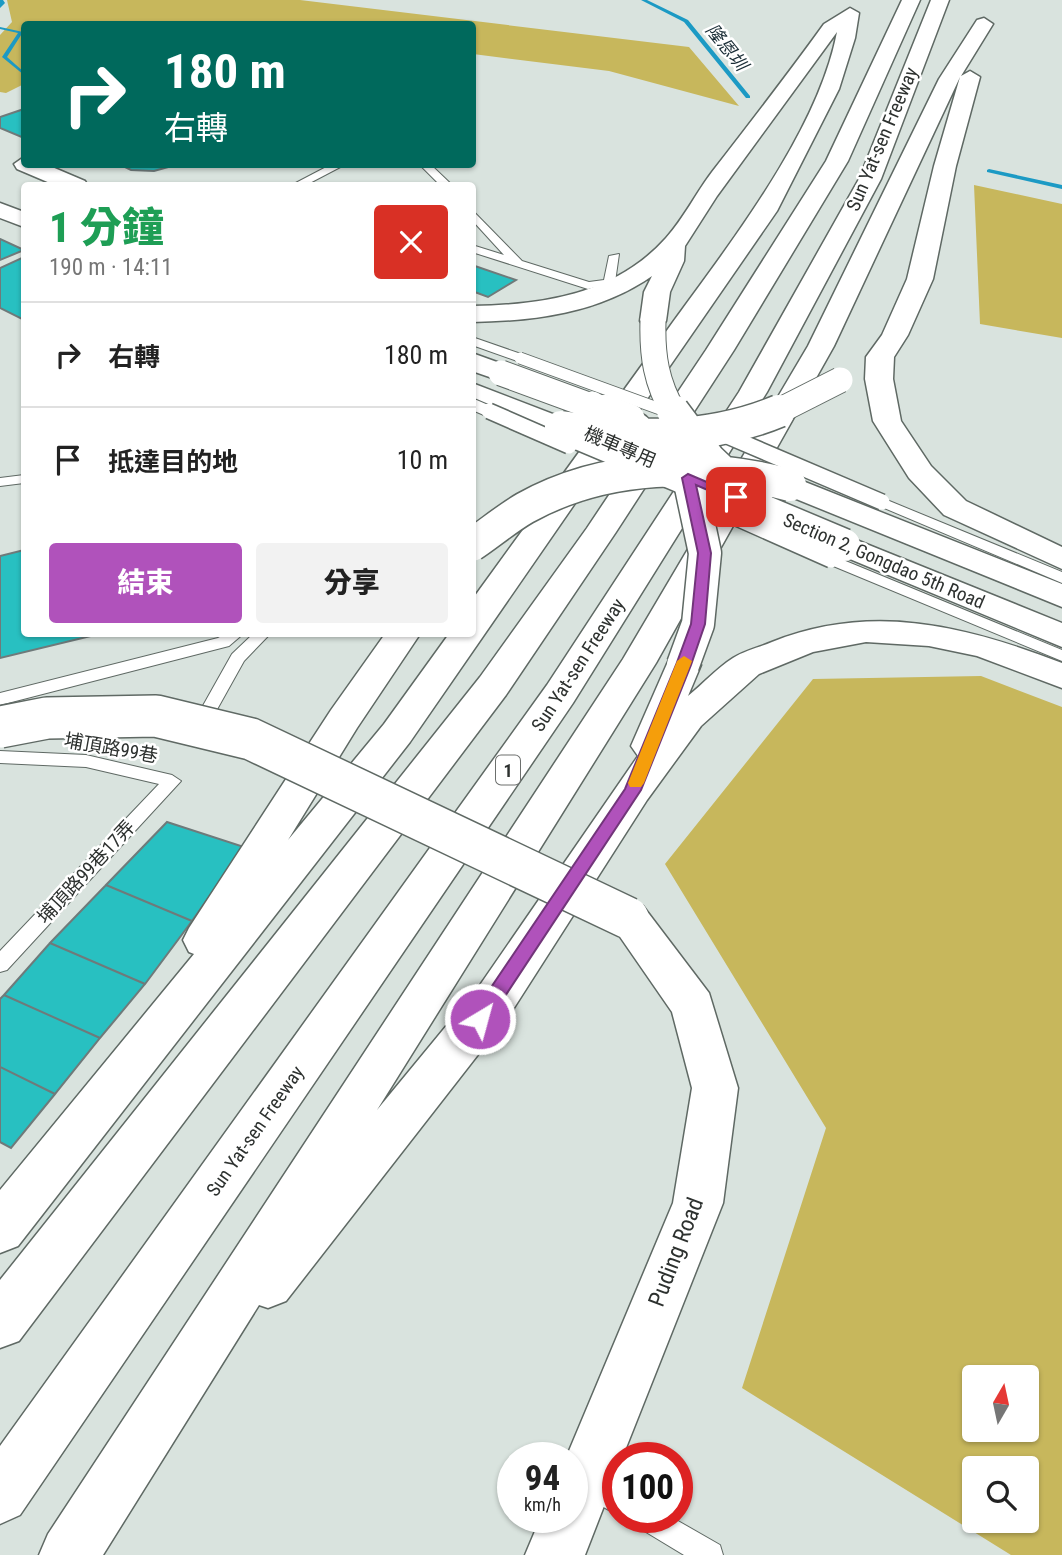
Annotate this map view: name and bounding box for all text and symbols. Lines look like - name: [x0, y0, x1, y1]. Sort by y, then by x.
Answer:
- water label: 隆恩圳: [702, 19, 754, 77]
- text: 180 m: [164, 43, 286, 100]
- icon: right: [49, 49, 140, 140]
- street label: Sun Yat-sen Freeway: [841, 64, 923, 214]
- text: 右轉: [164, 109, 228, 147]
- text: 1 分鐘: [49, 203, 164, 252]
- button: close: [374, 205, 448, 279]
- text: 190 m · 14:11: [49, 254, 173, 281]
- icon: right: [49, 336, 87, 374]
- text: 180 m: [384, 340, 448, 370]
- text: 右轉: [108, 342, 160, 372]
- street label: 機車專用: [581, 422, 659, 472]
- icon: arrive: [49, 441, 87, 479]
- text: 10 m: [397, 445, 448, 475]
- text: 抵達目的地: [108, 447, 238, 477]
- pin: [706, 467, 766, 527]
- icon: arrive: [717, 478, 755, 516]
- street label: Section 2, Gongdao 5th Road: [780, 508, 988, 614]
- button: 結束: [49, 543, 242, 623]
- button: 分享: [256, 543, 448, 623]
- street label: Sun Yat-sen Freeway: [526, 594, 630, 736]
- street label: 埔頂路99巷: [62, 728, 160, 768]
- road number: 1: [496, 756, 520, 784]
- street label: 埔頂路99巷17弄: [32, 816, 140, 928]
- position arrow: [443, 982, 517, 1056]
- street label: Sun Yat-sen Freeway: [201, 1061, 309, 1201]
- street label: Puding Road: [643, 1194, 709, 1310]
- north arrow: [962, 1365, 1040, 1442]
- map controls: [962, 1365, 1039, 1533]
- speed limit sign: 100: [602, 1442, 693, 1533]
- button: search: [962, 1456, 1039, 1533]
- text: 94: [525, 1458, 560, 1499]
- text: km/h: [524, 1494, 561, 1515]

